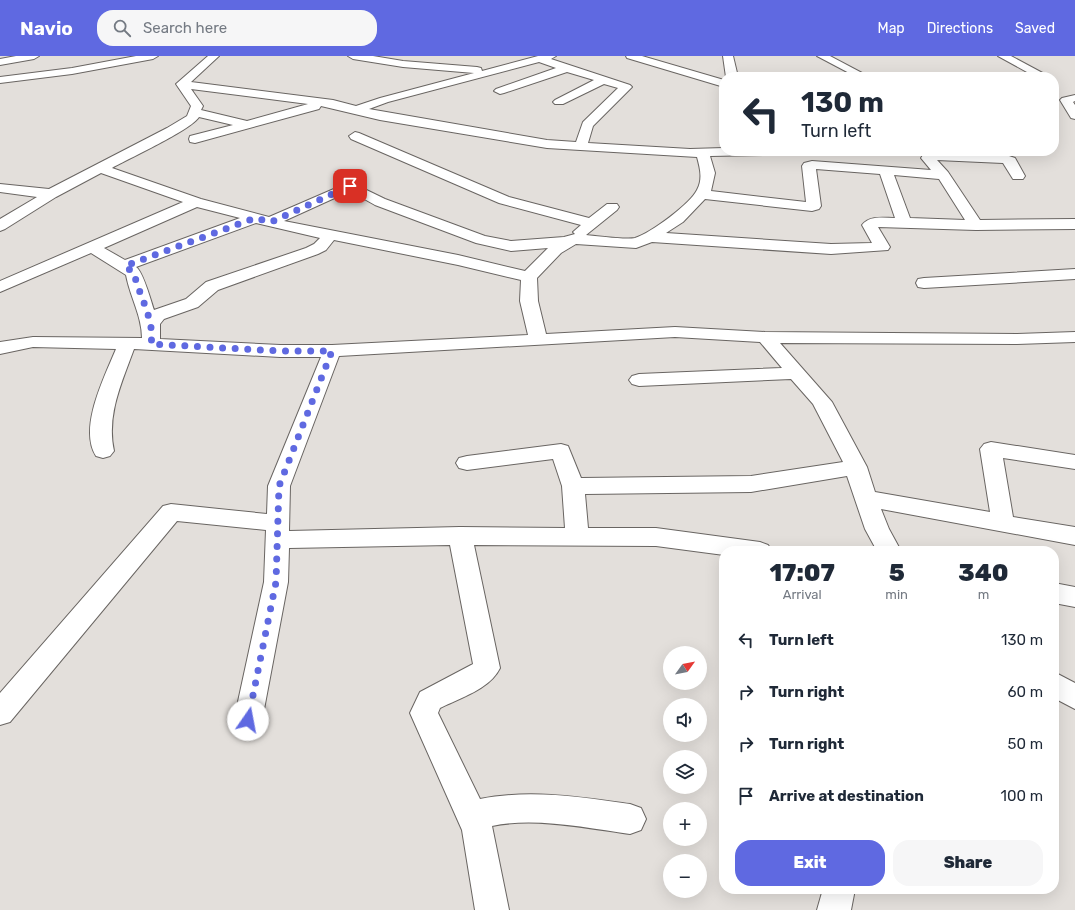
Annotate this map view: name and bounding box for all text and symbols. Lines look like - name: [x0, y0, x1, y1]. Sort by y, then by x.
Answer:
- search box: [97, 10, 377, 46]
- text: Navio: [20, 17, 73, 40]
- icon: search: [111, 17, 133, 39]
- text: Search here: [143, 19, 227, 37]
- text: Map: [878, 20, 905, 37]
- text: Directions: [927, 20, 993, 37]
- text: Saved: [1015, 20, 1055, 37]
- text: 130 m: [801, 86, 884, 119]
- icon: left: [735, 88, 787, 140]
- text: Turn left: [801, 120, 871, 142]
- pin: [333, 169, 367, 203]
- icon: arrive: [339, 175, 361, 197]
- text: 17:07: [769, 559, 835, 587]
- text: 5: [889, 559, 905, 587]
- text: 340: [958, 559, 1009, 587]
- text: Arrival: [783, 587, 822, 602]
- text: min: [885, 587, 908, 602]
- text: m: [978, 587, 989, 602]
- icon: left: [735, 629, 757, 651]
- text: Turn left: [769, 631, 834, 649]
- text: 130 m: [1001, 631, 1043, 649]
- north arrow: [663, 646, 707, 690]
- map controls: [663, 646, 707, 898]
- icon: right: [735, 681, 757, 703]
- text: Turn right: [769, 683, 844, 701]
- text: 60 m: [1007, 683, 1043, 701]
- button: sound: [663, 698, 707, 742]
- position arrow: [227, 699, 269, 741]
- icon: right: [735, 733, 757, 755]
- text: Turn right: [769, 735, 844, 753]
- text: 50 m: [1008, 735, 1043, 753]
- button: layers: [663, 750, 707, 794]
- icon: arrive: [735, 785, 757, 807]
- text: Arrive at destination: [769, 787, 924, 805]
- text: 100 m: [1001, 787, 1043, 805]
- button: +: [663, 802, 707, 846]
- button: Exit: [735, 840, 885, 886]
- button: Share: [893, 840, 1043, 886]
- button: −: [663, 854, 707, 898]

